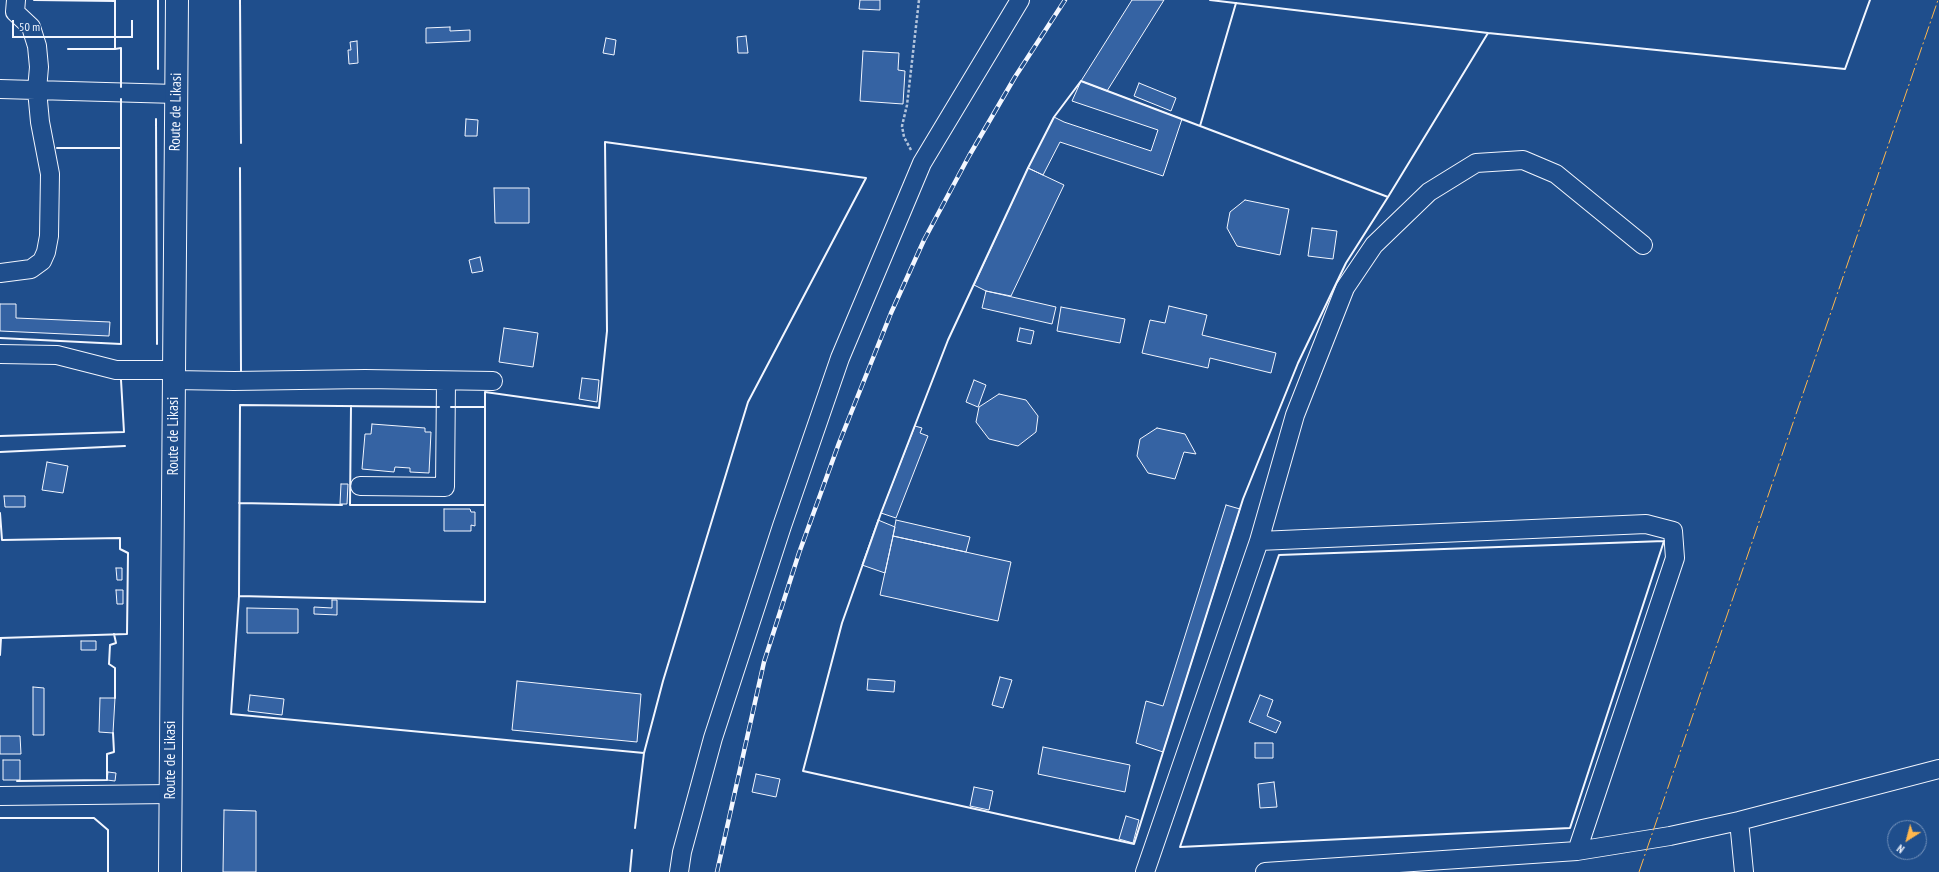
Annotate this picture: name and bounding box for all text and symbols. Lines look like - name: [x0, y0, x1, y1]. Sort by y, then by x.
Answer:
- scale bar: [14, 12, 135, 38]
- text: 50 m: [19, 19, 40, 34]
- street label: Route de Likasi: [166, 73, 186, 151]
- street label: Route de Likasi: [165, 397, 183, 475]
- street label: Route de Likasi: [162, 721, 180, 799]
- north arrow: [1887, 820, 1927, 860]
- text: N: [1894, 841, 1907, 856]

